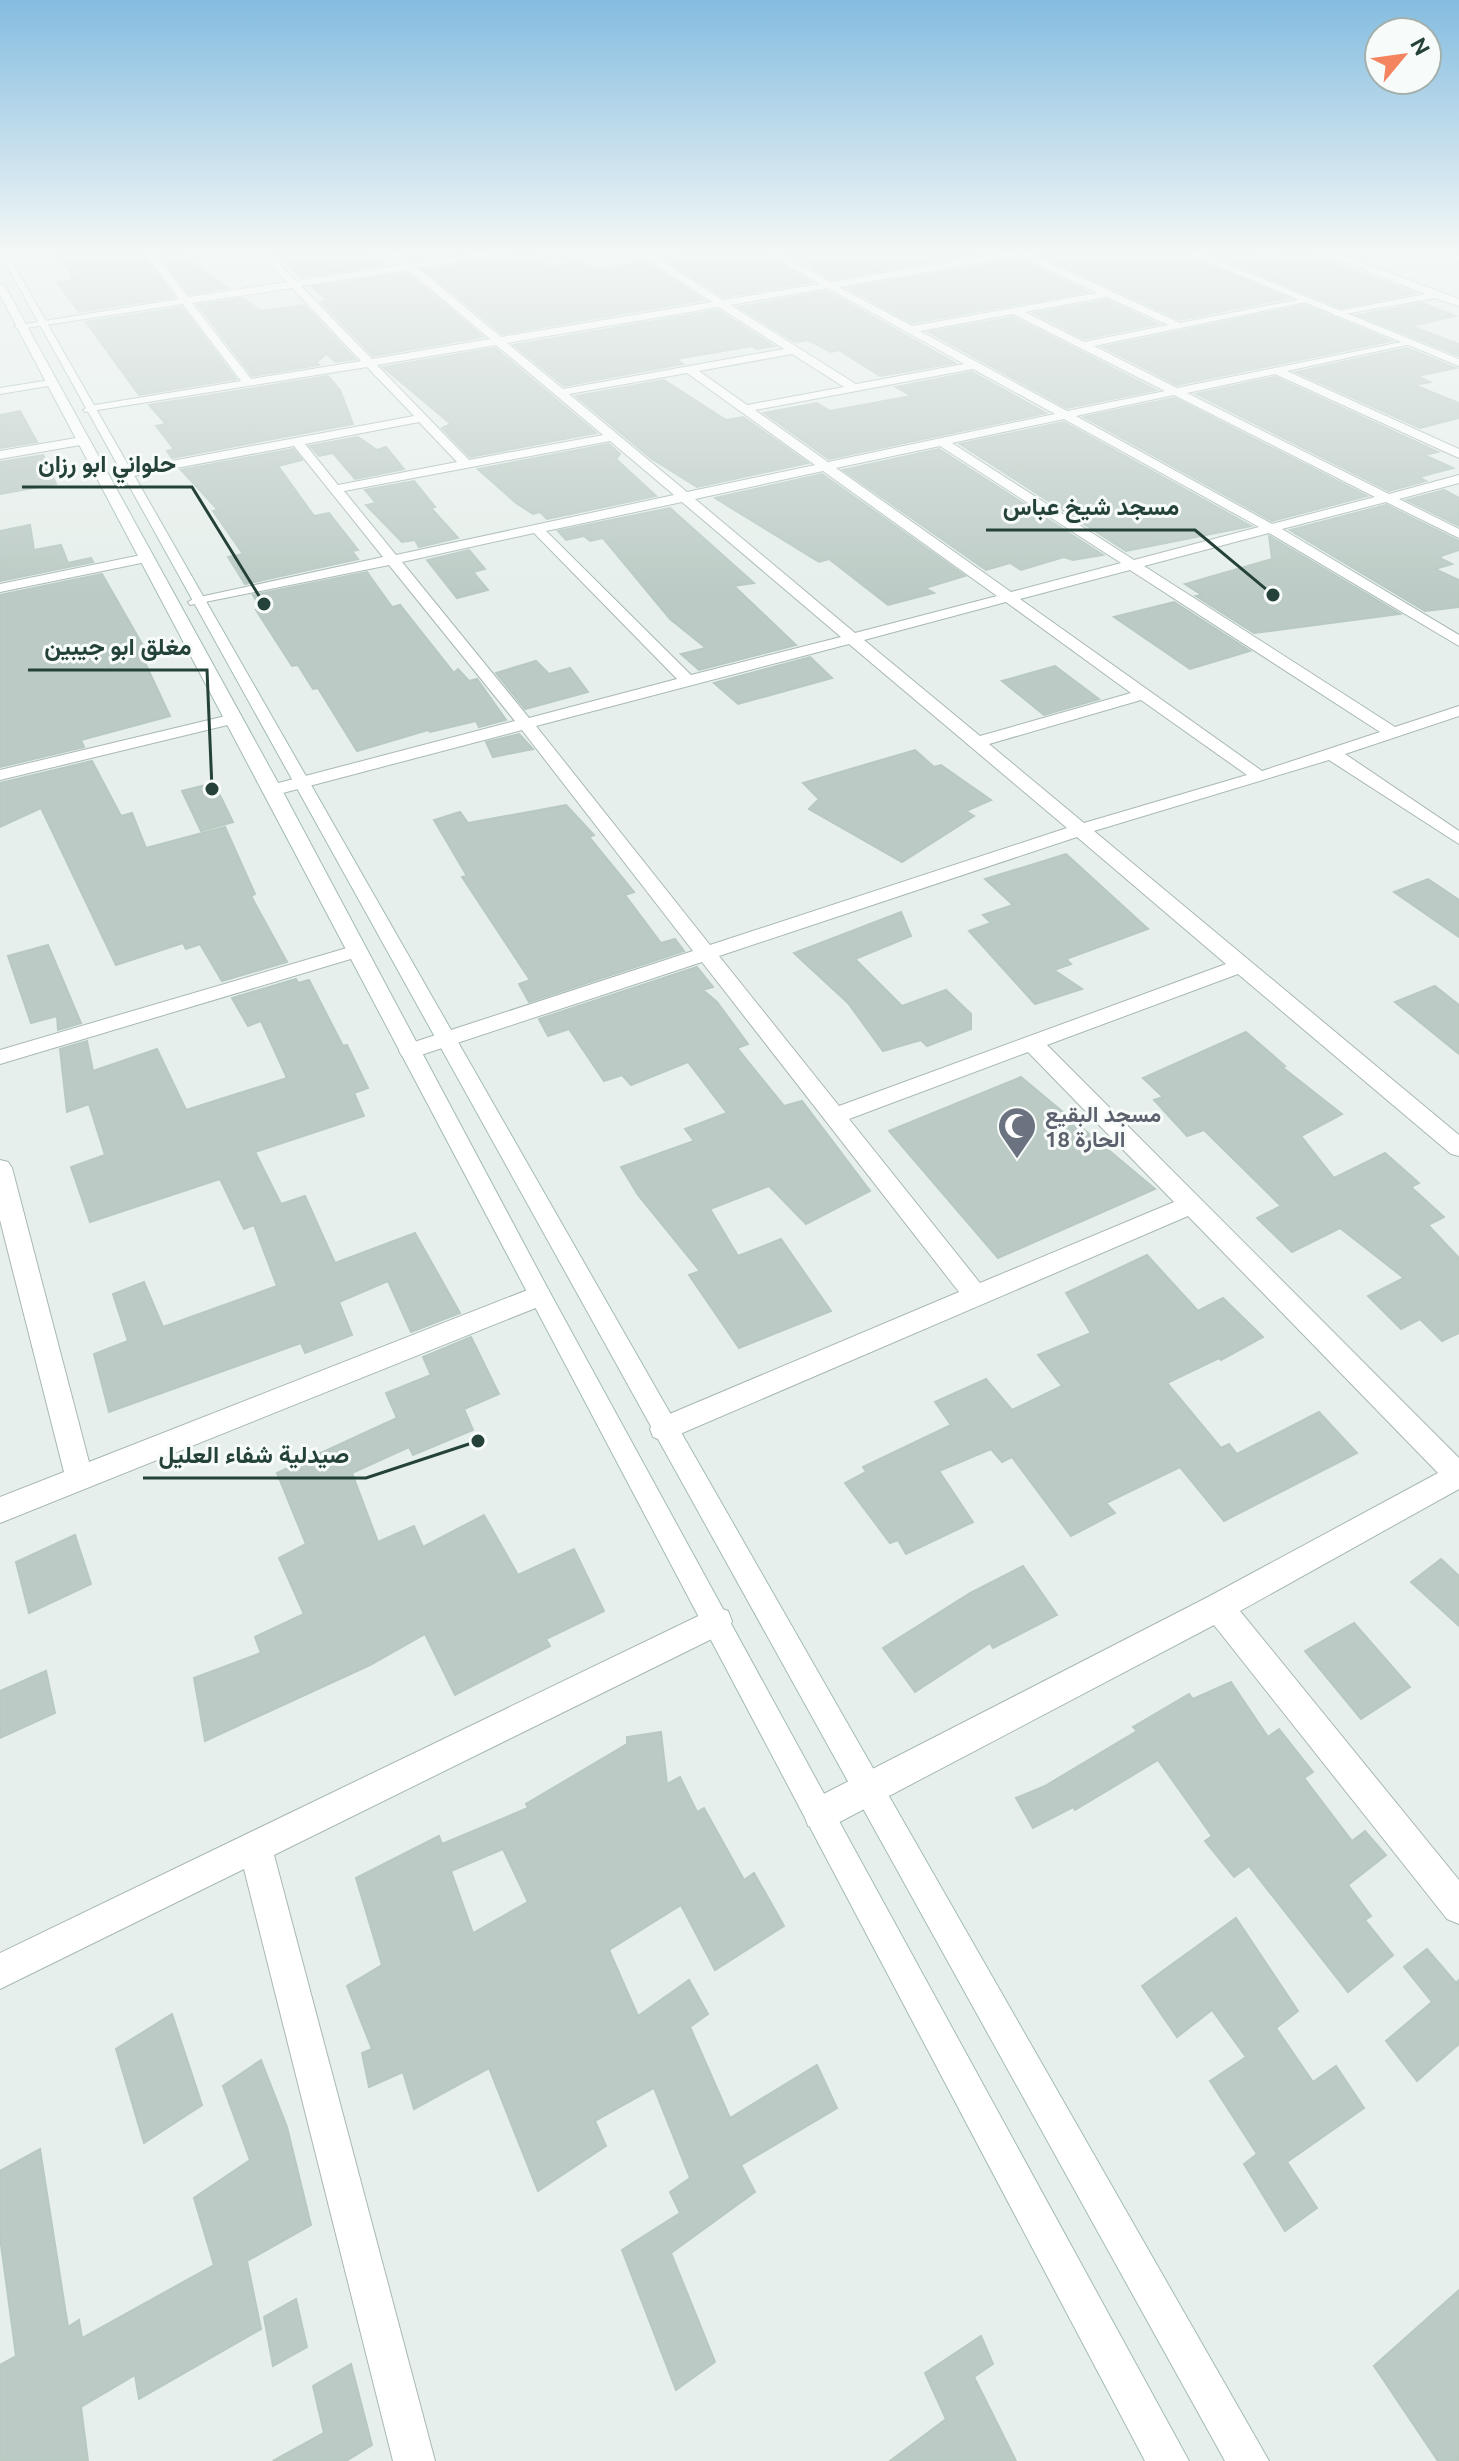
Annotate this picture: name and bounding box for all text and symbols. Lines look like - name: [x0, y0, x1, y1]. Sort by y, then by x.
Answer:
- north arrow: [1363, 16, 1443, 96]
- text: N: [1406, 33, 1436, 59]
- callout: حلواني ابو رزان: [22, 439, 192, 487]
- text: حلواني ابو رزان: [38, 450, 176, 484]
- callout: مسجد شيخ عباس: [986, 482, 1195, 530]
- text: مسجد شيخ عباس: [1003, 493, 1179, 524]
- callout: مغلق ابو جيبين: [28, 622, 207, 670]
- text: مغلق ابو جيبين: [44, 633, 192, 662]
- place label: مسجد البقيع الحارة 18: [1045, 1101, 1161, 1153]
- mosque icon: مسجد البقيع الحارة 18: [996, 1105, 1038, 1160]
- callout: صيدلية شفاء العليل: [143, 1430, 366, 1478]
- text: صيدلية شفاء العليل: [159, 1441, 349, 1469]

